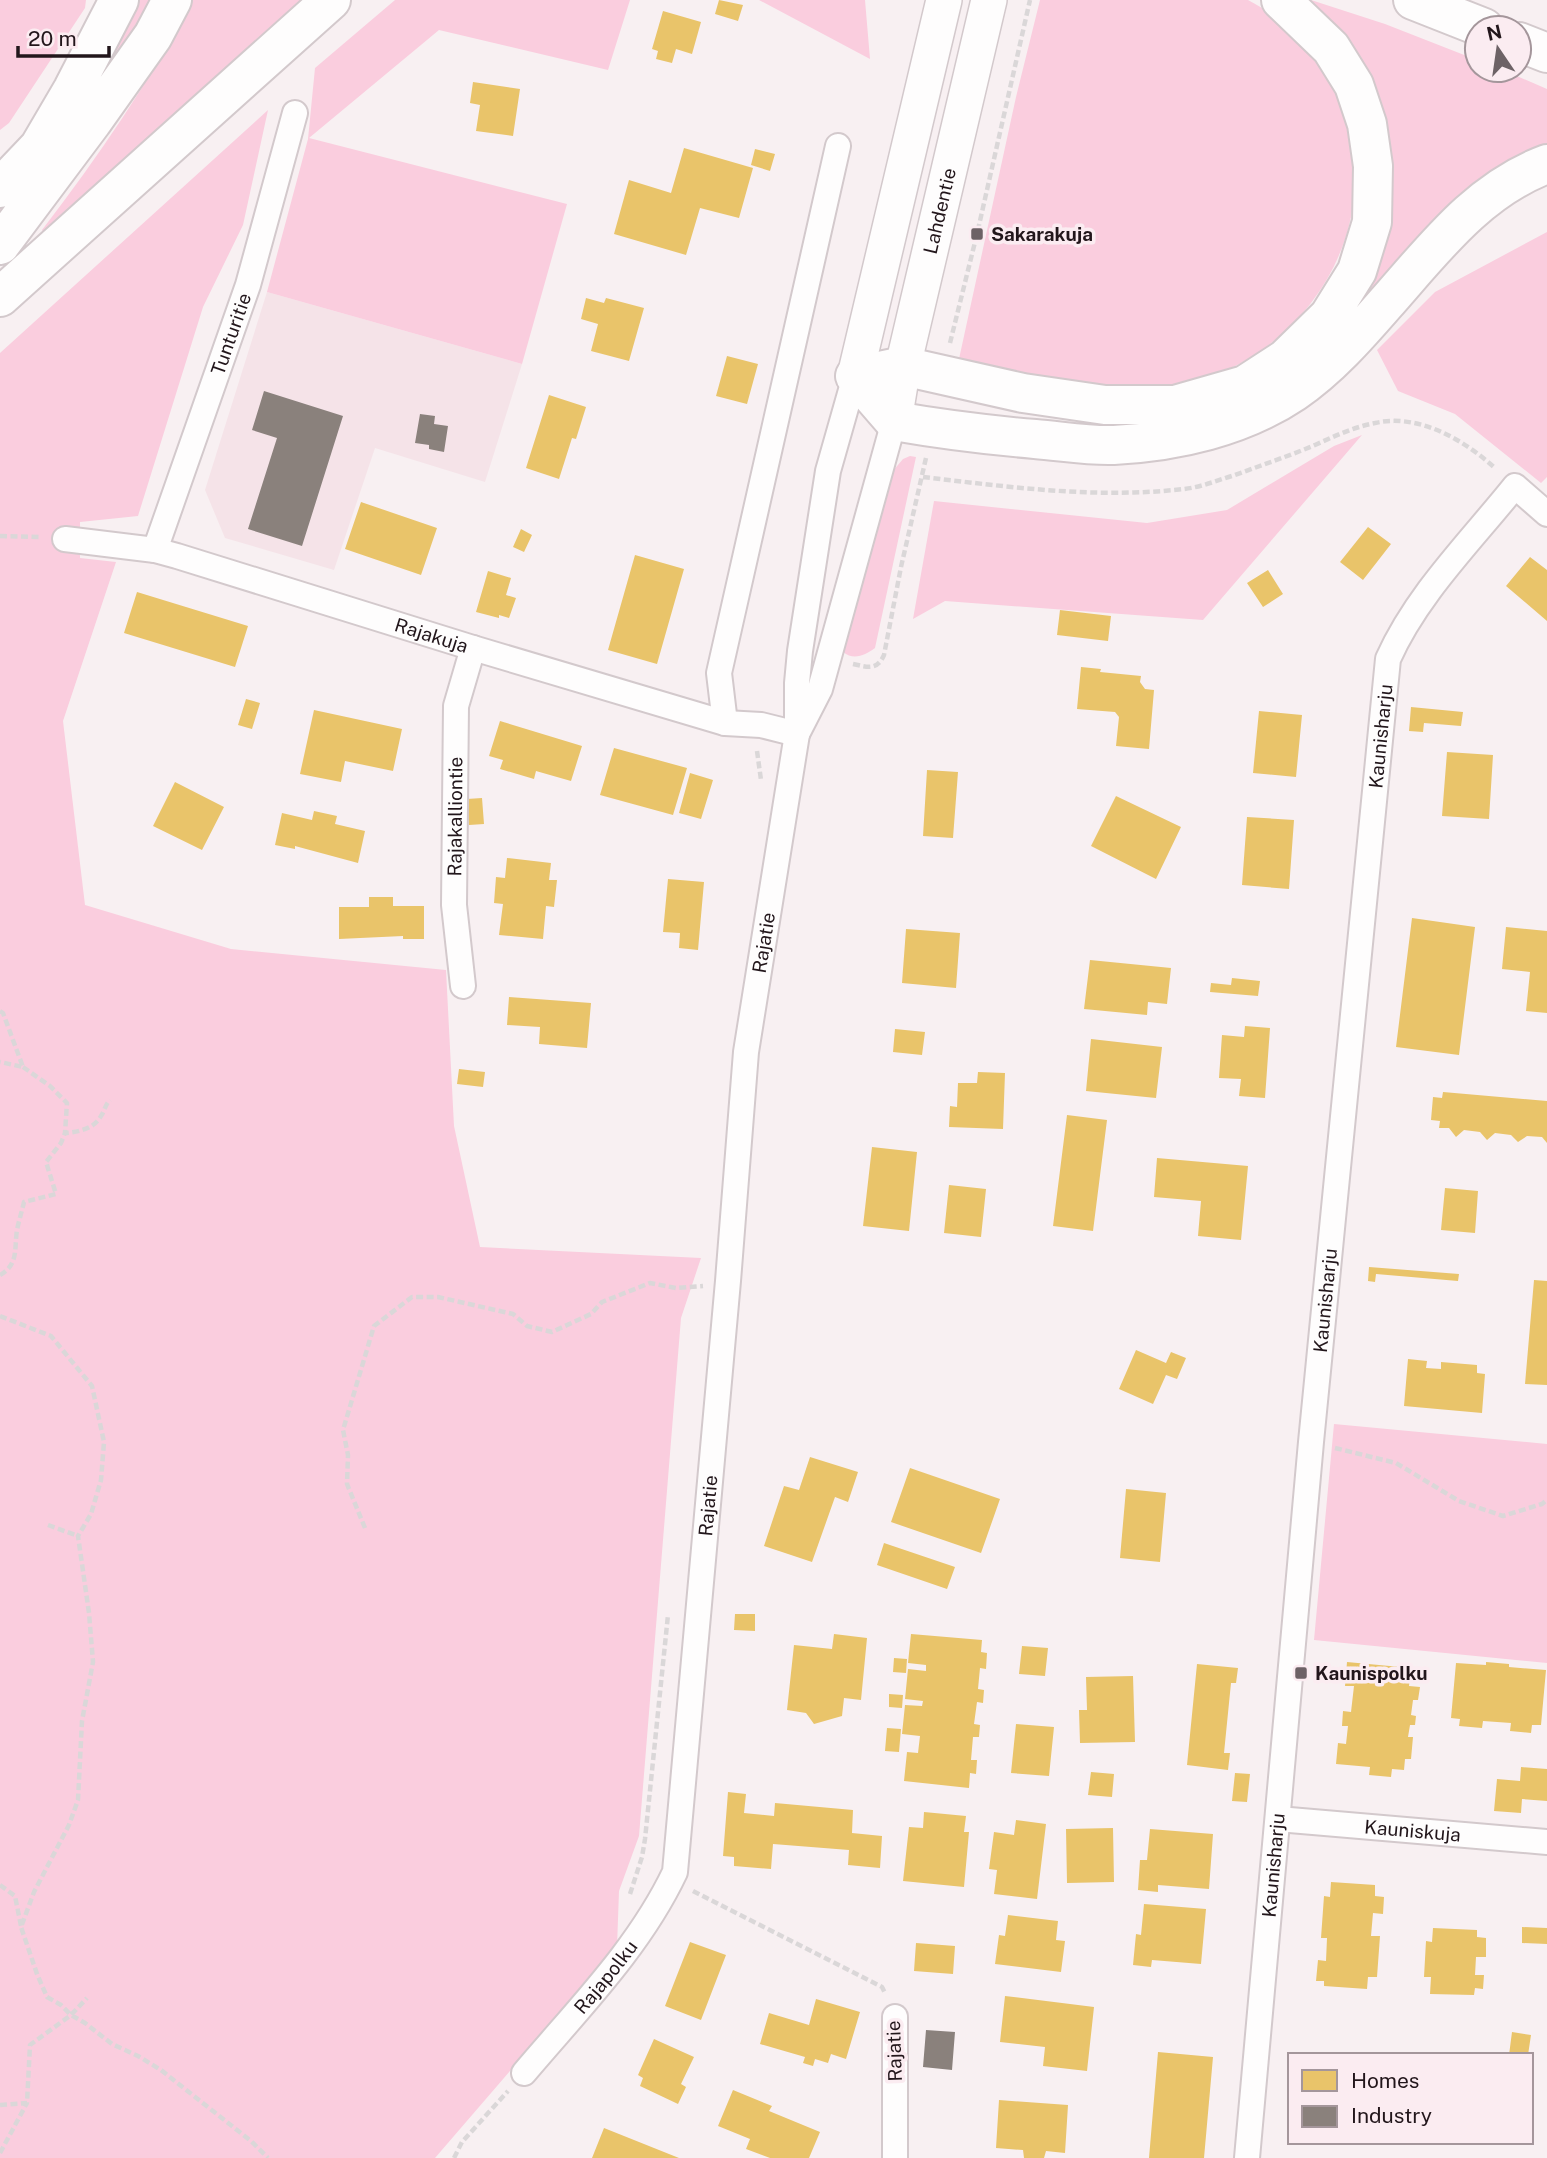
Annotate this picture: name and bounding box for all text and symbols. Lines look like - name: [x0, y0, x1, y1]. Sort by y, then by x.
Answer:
- scale bar: [18, 14, 108, 58]
- north arrow: [1463, 14, 1533, 84]
- text: N: [1484, 20, 1504, 45]
- text: 20 m: [28, 26, 77, 51]
- street label: Lahdentie: [919, 166, 960, 256]
- place label: Sakarakuja: [991, 223, 1093, 245]
- marker: Sakarakuja: [969, 226, 985, 242]
- street label: Tunturitie: [206, 290, 255, 378]
- street label: Rajakuja: [392, 613, 471, 657]
- street label: Kaunisharju: [1364, 683, 1396, 789]
- street label: Rajakalliontie: [443, 757, 466, 876]
- street label: Rajatie: [748, 911, 779, 975]
- street label: Kaunisharju: [1309, 1247, 1341, 1354]
- street label: Rajatie: [694, 1474, 722, 1537]
- place label: Kaunispolku: [1315, 1662, 1428, 1684]
- marker: Kaunispolku: [1293, 1665, 1309, 1681]
- street label: Kaunisharju: [1258, 1812, 1289, 1918]
- street label: Kauniskuja: [1363, 1815, 1462, 1846]
- street label: Rajapolku: [569, 1936, 642, 2018]
- street label: Rajatie: [882, 2020, 906, 2082]
- legend: [1288, 2053, 1533, 2144]
- text: Homes: [1351, 2068, 1419, 2093]
- text: Industry: [1351, 2103, 1432, 2128]

